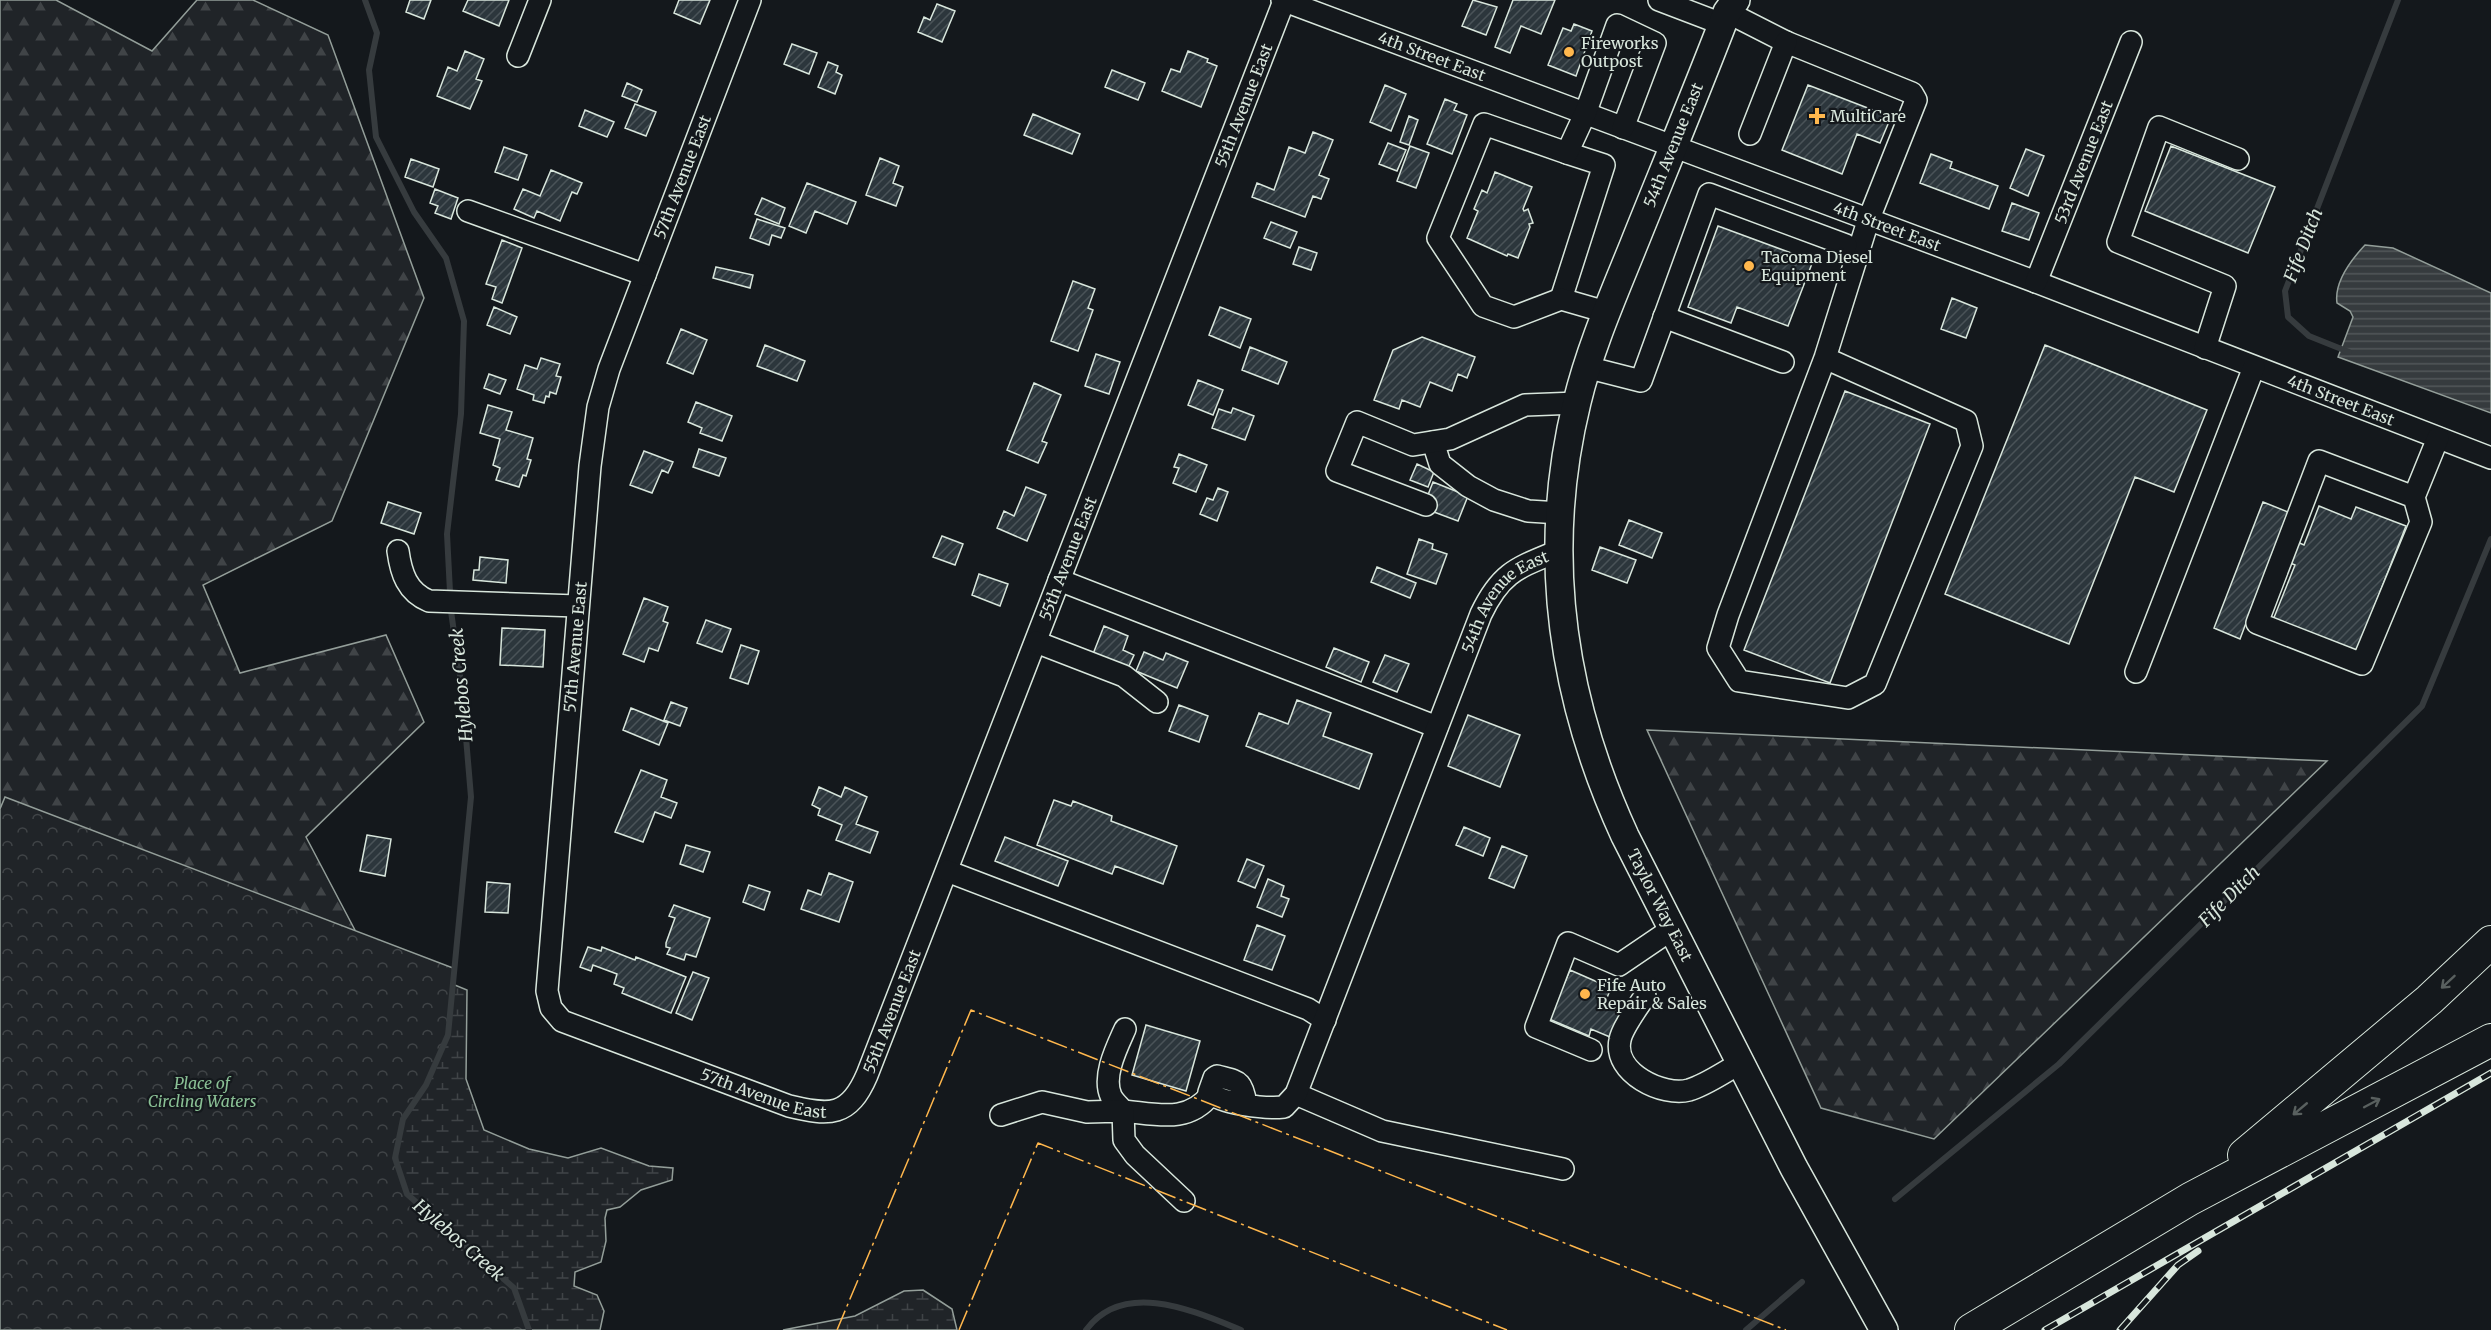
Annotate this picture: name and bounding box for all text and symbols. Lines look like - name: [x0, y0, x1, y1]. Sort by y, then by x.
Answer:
- street label: 4th Street East: [1375, 27, 1489, 86]
- place label: Fireworks Outpost: [1581, 33, 1659, 71]
- street label: 55th Avenue East: [1210, 40, 1277, 170]
- marker: Fireworks Outpost: [1562, 45, 1576, 59]
- street label: 54th Avenue East: [1639, 79, 1707, 210]
- street label: 53rd Avenue East: [2050, 97, 2117, 227]
- place label: MultiCare: [1830, 106, 1906, 126]
- marker: MultiCare: [1808, 107, 1826, 125]
- street label: 57th Avenue East: [649, 111, 715, 242]
- street label: 4th Street East: [1831, 197, 1944, 256]
- water label: Fife Ditch: [2278, 205, 2328, 286]
- place label: Tacoma Diesel Equipment: [1761, 247, 1873, 285]
- marker: Tacoma Diesel Equipment: [1742, 259, 1756, 273]
- street label: 4th Street East: [2285, 370, 2398, 430]
- street label: 55th Avenue East: [1034, 493, 1101, 623]
- street label: 54th Avenue East: [1457, 546, 1552, 656]
- street label: 57th Avenue East: [559, 580, 591, 713]
- water label: Hylebos Creek: [445, 627, 478, 744]
- street label: Taylor Way East: [1623, 846, 1697, 965]
- water label: Fife Ditch: [2193, 861, 2264, 932]
- street label: 55th Avenue East: [859, 946, 925, 1076]
- place label: Fife Auto Repair & Sales: [1597, 975, 1707, 1013]
- one-way arrow: [2441, 975, 2456, 989]
- marker: Fife Auto Repair & Sales: [1578, 987, 1592, 1001]
- street label: 57th Avenue East: [698, 1064, 827, 1122]
- park label: Place of Circling Waters: [148, 1073, 257, 1111]
- one-way arrow: [2363, 1097, 2381, 1109]
- one-way arrow: [2293, 1102, 2308, 1116]
- water label: Hylebos Creek: [408, 1193, 510, 1286]

